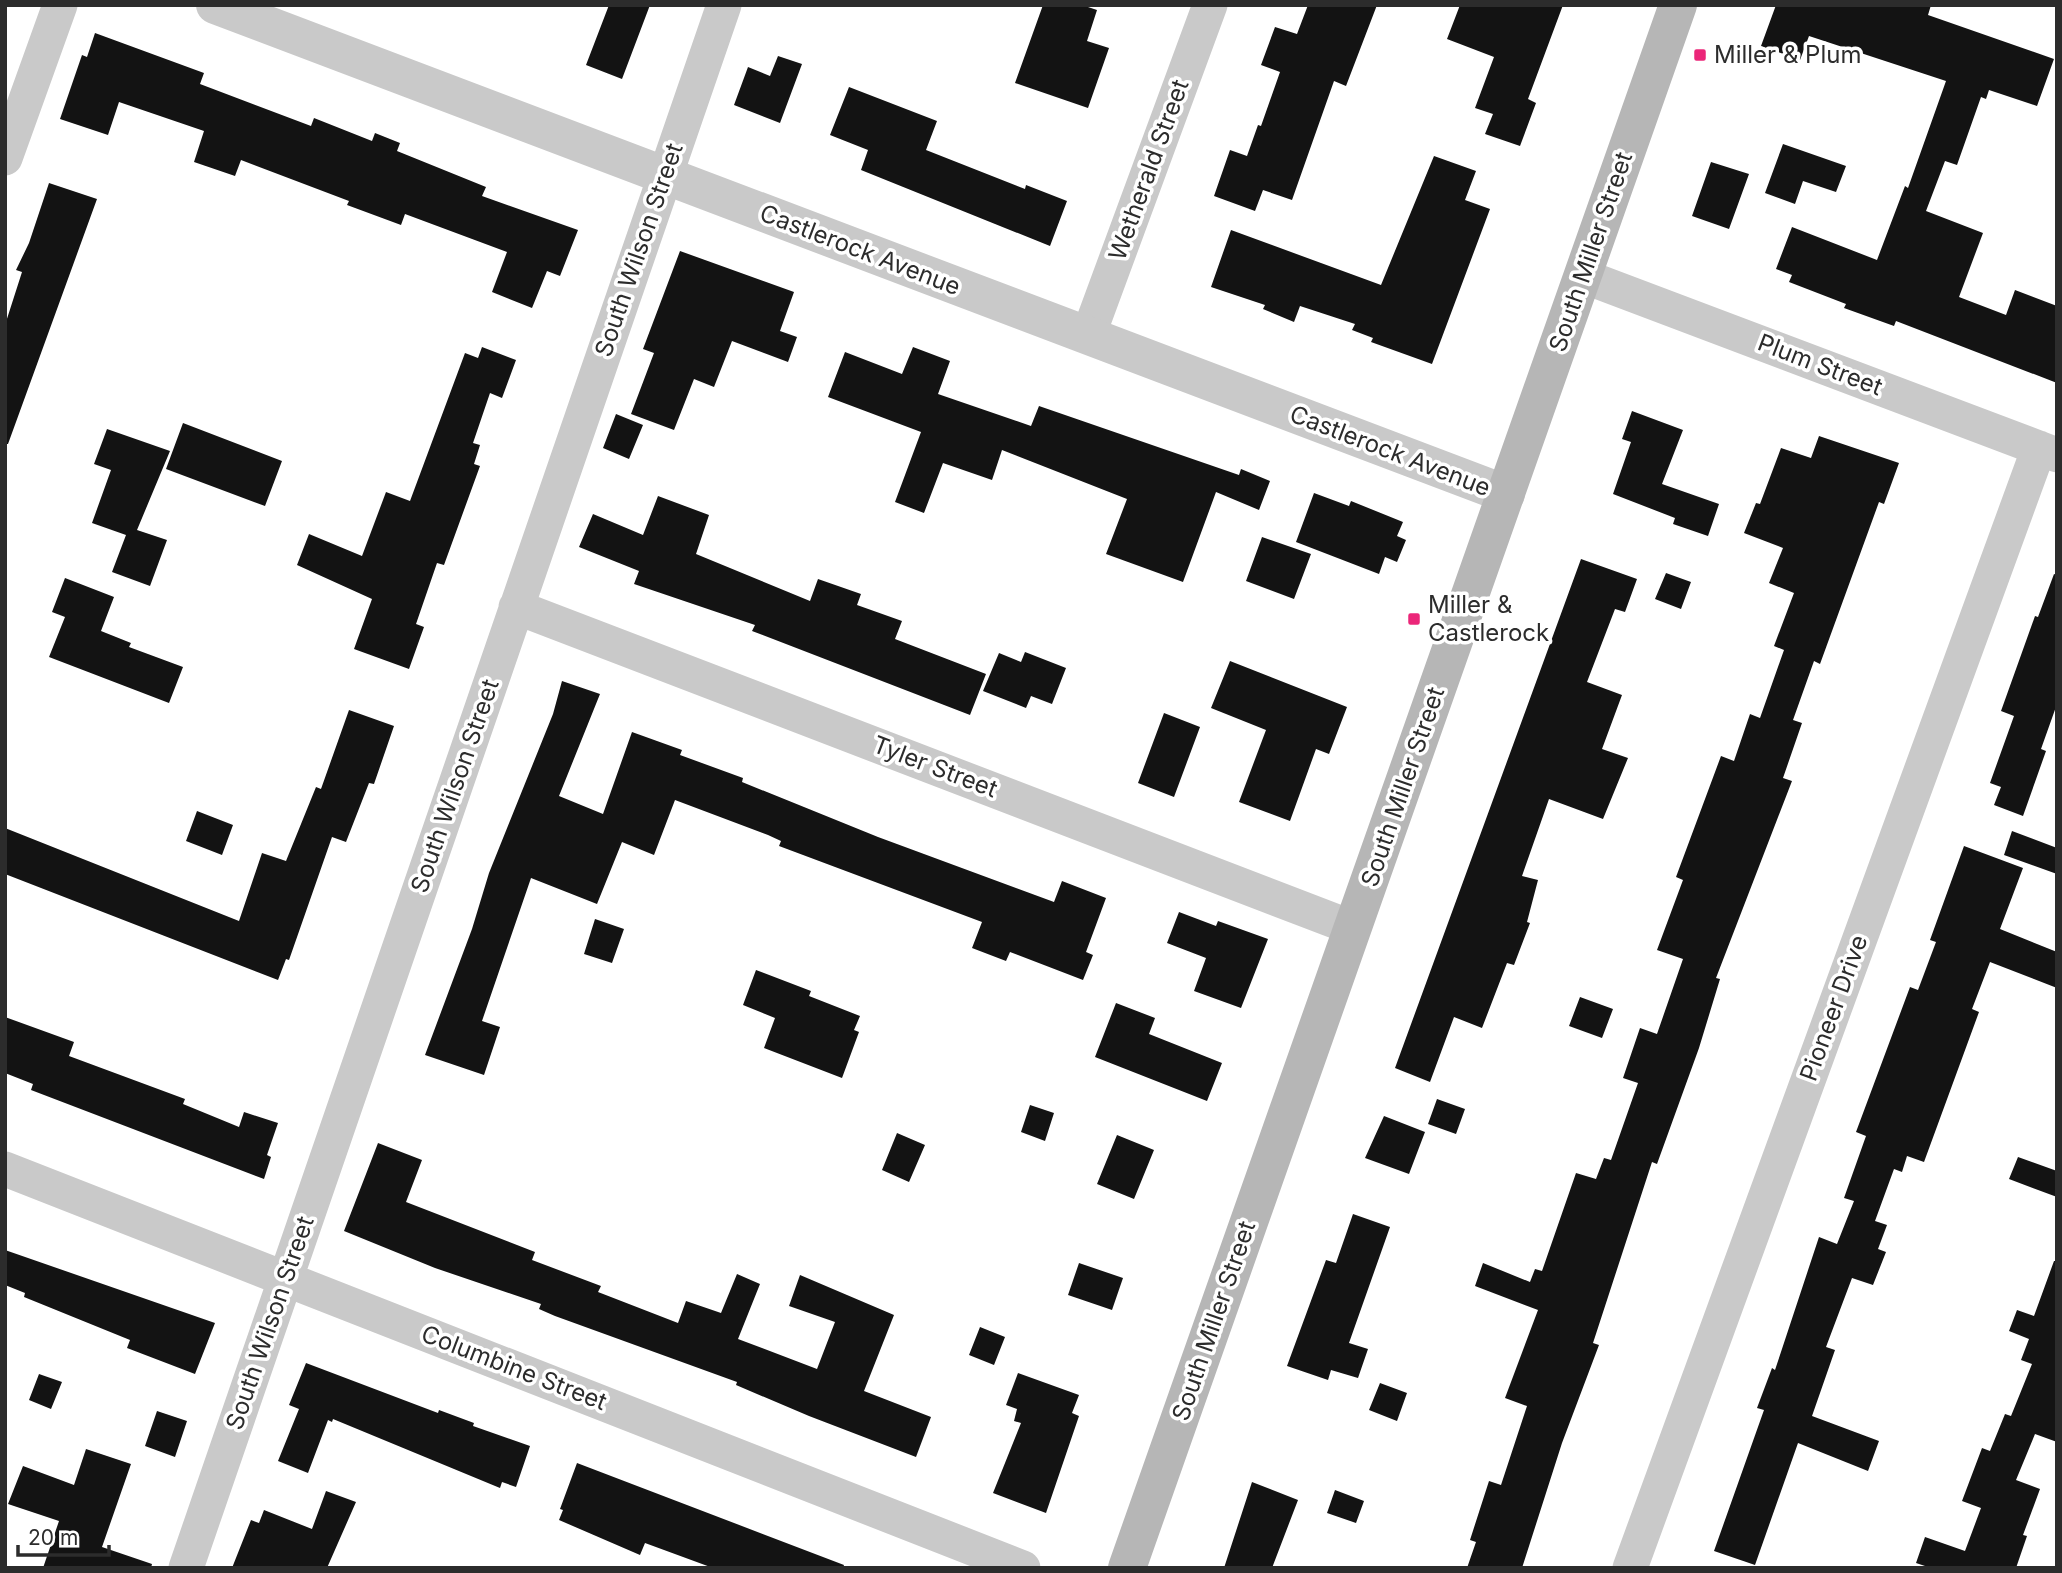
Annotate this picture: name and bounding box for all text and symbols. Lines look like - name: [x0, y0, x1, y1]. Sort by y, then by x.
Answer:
- place label: Miller & Plum: [1714, 40, 1861, 69]
- marker: Miller & Plum: [1692, 47, 1708, 63]
- street label: Wetherald Street: [1102, 75, 1195, 264]
- street label: South Wilson Street: [588, 139, 689, 360]
- street label: South Miller Street: [1543, 148, 1638, 356]
- street label: Castlerock Avenue: [756, 198, 964, 301]
- street label: Plum Street: [1754, 328, 1887, 402]
- street label: Castlerock Avenue: [1286, 399, 1494, 502]
- place label: Miller & Castlerock: [1428, 590, 1549, 647]
- marker: Miller & Castlerock: [1406, 611, 1422, 627]
- street label: South Wilson Street: [404, 675, 505, 896]
- street label: South Miller Street: [1355, 683, 1450, 891]
- street label: Tyler Street: [869, 730, 1002, 804]
- street label: Pioneer Drive: [1794, 931, 1873, 1085]
- street label: South Wilson Street: [219, 1212, 320, 1433]
- street label: South Miller Street: [1166, 1217, 1261, 1425]
- street label: Columbine Street: [417, 1319, 611, 1416]
- scale bar: [18, 1514, 108, 1558]
- text: 20 m: [28, 1525, 78, 1550]

